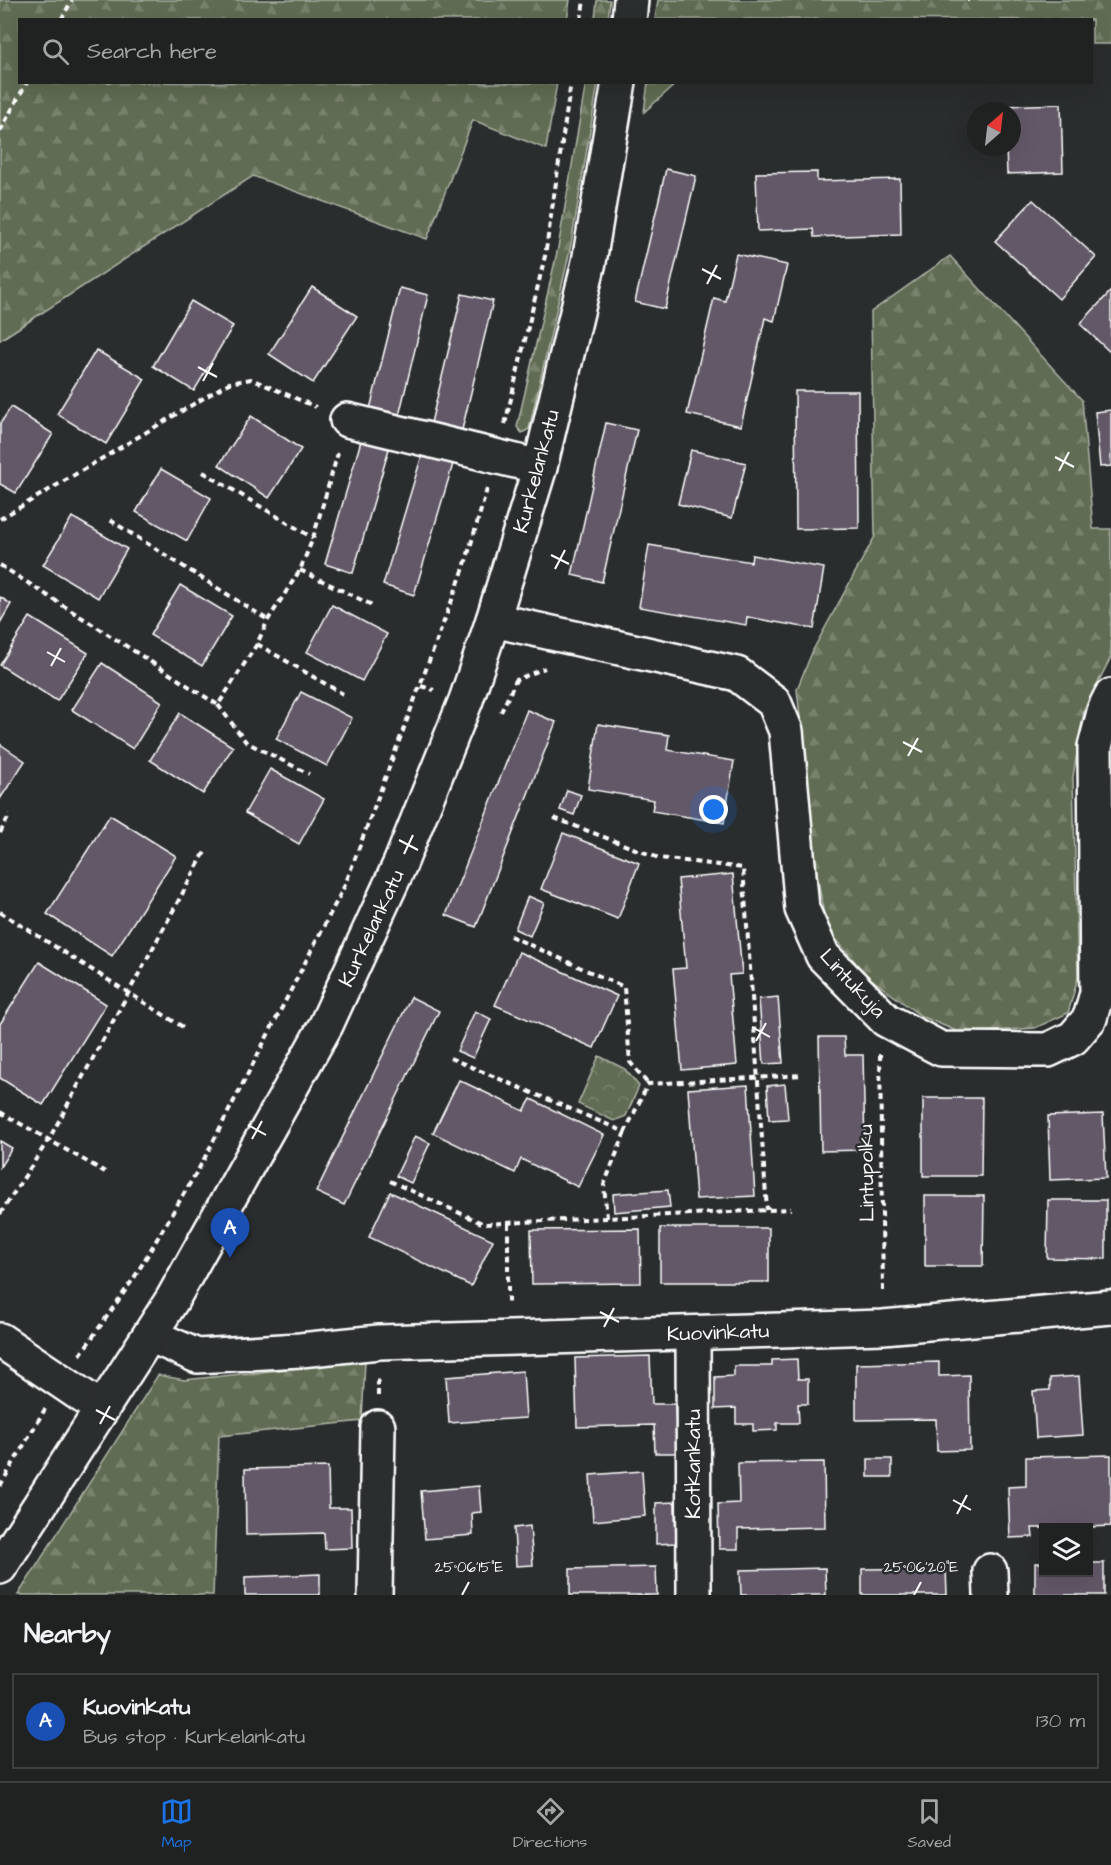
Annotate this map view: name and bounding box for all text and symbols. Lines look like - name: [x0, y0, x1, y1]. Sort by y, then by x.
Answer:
- search box: [18, 18, 1093, 84]
- icon: search: [39, 35, 72, 68]
- text: Search here: [87, 36, 217, 67]
- north arrow: [967, 102, 1021, 156]
- street label: Kurkelankatu: [506, 406, 567, 536]
- your location: [699, 795, 728, 824]
- street label: Kurkelankatu: [332, 864, 411, 992]
- street label: Lintukuja: [813, 942, 893, 1025]
- street label: Lintupolku: [851, 1124, 883, 1222]
- pin: A: [210, 1208, 250, 1258]
- street label: Kuovinkatu: [666, 1316, 770, 1349]
- street label: Kotkankatu: [679, 1409, 708, 1519]
- map controls: [1039, 1523, 1093, 1577]
- button: layers: [1039, 1523, 1093, 1577]
- text: 25°06'15"E: [435, 1557, 504, 1578]
- text: 25°06'20"E: [884, 1557, 958, 1578]
- text: Nearby: [24, 1616, 111, 1652]
- text: Kuovinkatu: [83, 1692, 190, 1723]
- text: A: [39, 1707, 52, 1735]
- text: 130 m: [1036, 1707, 1085, 1735]
- text: Bus stop · Kurkelankatu: [83, 1723, 305, 1751]
- tab: Map: [160, 1795, 193, 1853]
- tab: Directions: [513, 1795, 587, 1853]
- tab: Saved: [907, 1795, 951, 1853]

